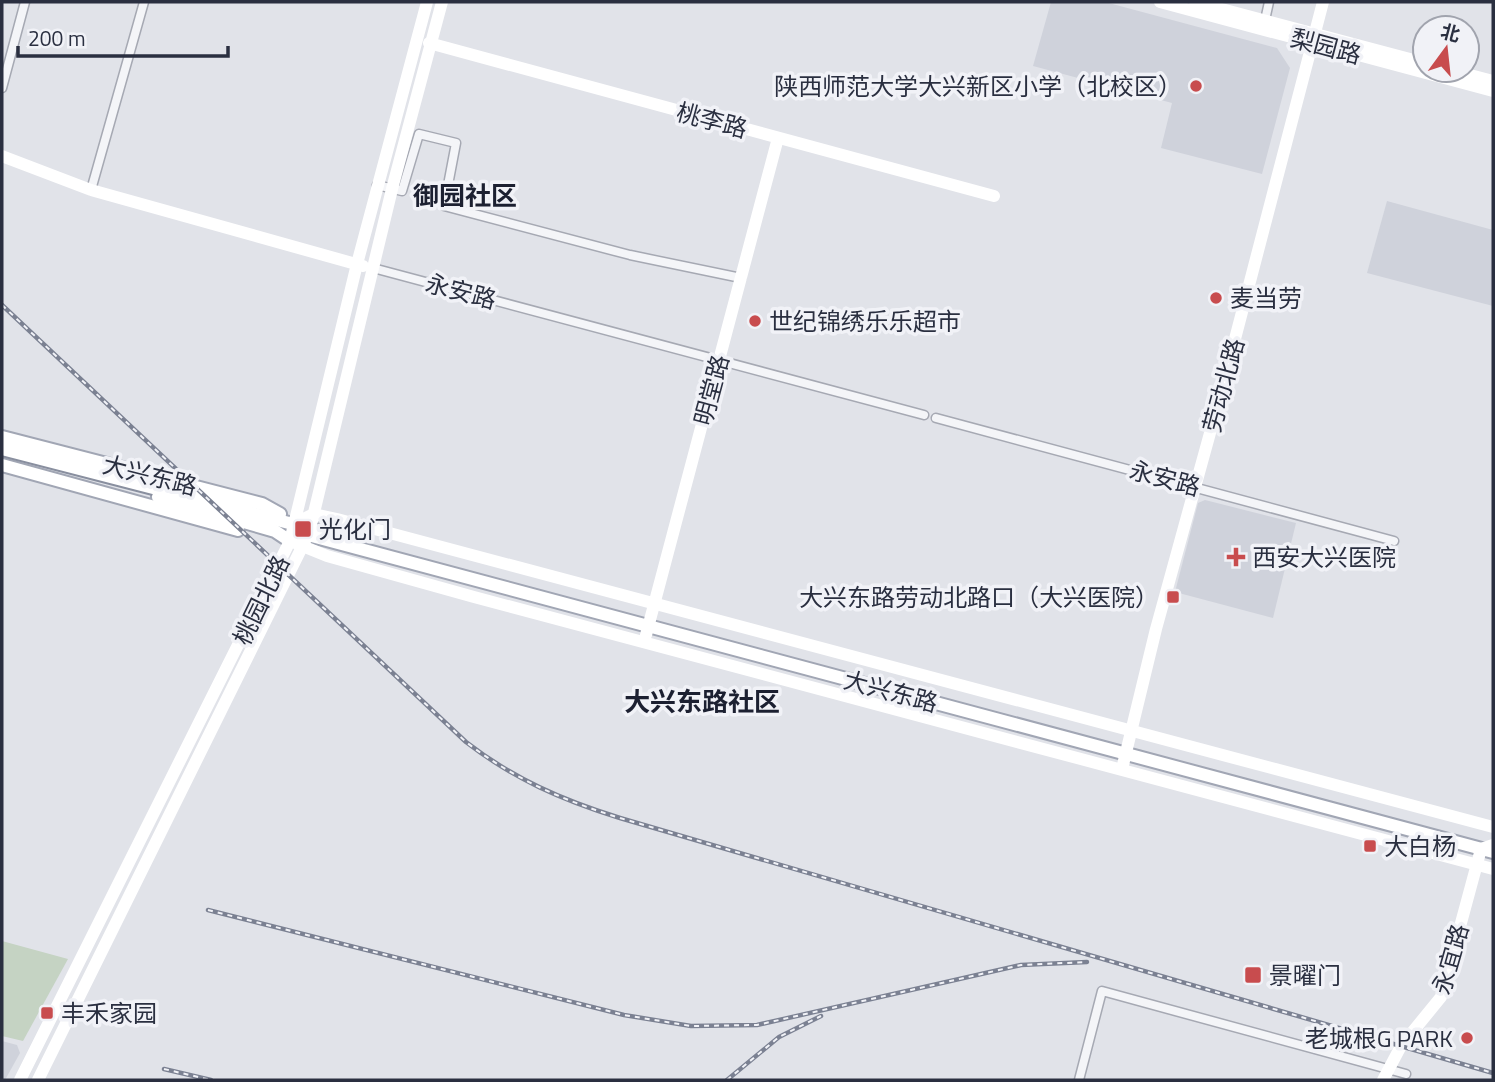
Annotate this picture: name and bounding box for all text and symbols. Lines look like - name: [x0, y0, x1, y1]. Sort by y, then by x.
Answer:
- scale bar: [18, 14, 228, 58]
- north arrow: [1411, 14, 1481, 84]
- text: 北: [1438, 16, 1463, 49]
- street label: 梨园路: [1287, 19, 1365, 73]
- text: 200 m: [28, 22, 85, 54]
- place label: 陕西师范大学大兴新区小学（北校区）: [774, 68, 1182, 104]
- marker: 陕西师范大学大兴新区小学（北校区）: [1188, 78, 1204, 94]
- street label: 桃李路: [673, 93, 751, 147]
- district label: 御园社区: [413, 176, 517, 215]
- street label: 永安路: [422, 264, 500, 318]
- place label: 麦当劳: [1230, 280, 1302, 316]
- marker: 麦当劳: [1208, 290, 1224, 306]
- place label: 世纪锦绣乐乐超市: [769, 303, 961, 339]
- marker: 世纪锦绣乐乐超市: [747, 313, 763, 329]
- street label: 劳动北路: [1193, 334, 1253, 436]
- street label: 明堂路: [684, 351, 738, 429]
- street label: 大兴东路: [99, 446, 201, 504]
- street label: 永安路: [1126, 451, 1204, 505]
- place label: 光化门: [319, 511, 391, 547]
- marker: 光化门: [293, 519, 313, 539]
- place label: 西安大兴医院: [1252, 539, 1396, 575]
- marker: 西安大兴医院: [1226, 547, 1246, 567]
- street label: 桃园北路: [224, 549, 298, 651]
- place label: 大兴东路劳动北路口（大兴医院）: [799, 579, 1159, 615]
- marker: 大兴东路劳动北路口（大兴医院）: [1165, 589, 1181, 605]
- street label: 大兴东路: [840, 661, 942, 721]
- district label: 大兴东路社区: [624, 682, 780, 721]
- place label: 大白杨: [1384, 828, 1456, 864]
- marker: 大白杨: [1362, 838, 1378, 854]
- street label: 永宜路: [1423, 919, 1477, 999]
- place label: 景曜门: [1269, 957, 1341, 993]
- marker: 景曜门: [1243, 965, 1263, 985]
- place label: 丰禾家园: [61, 995, 157, 1031]
- marker: 丰禾家园: [39, 1005, 55, 1021]
- place label: 老城根G PARK: [1305, 1020, 1453, 1056]
- marker: 老城根G PARK: [1459, 1030, 1475, 1046]

